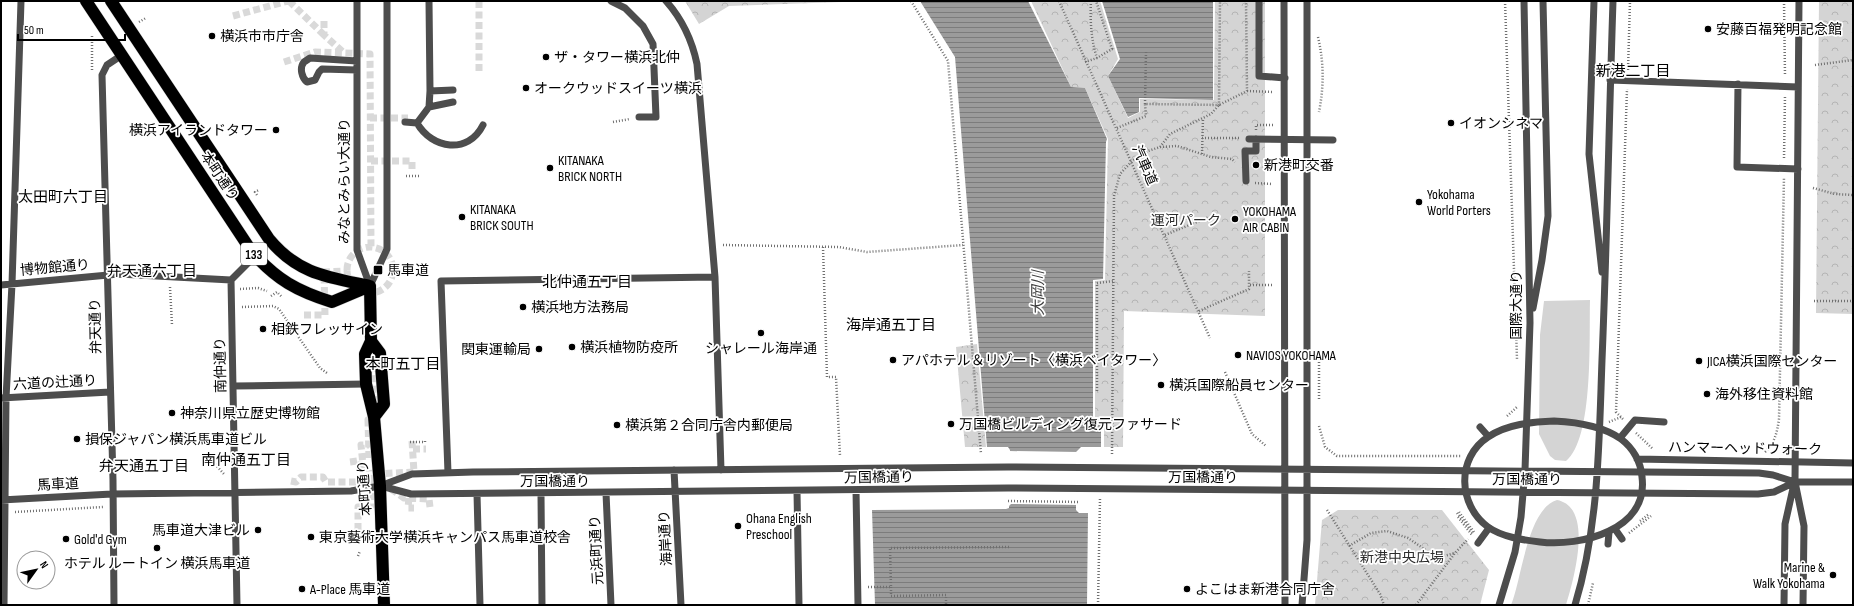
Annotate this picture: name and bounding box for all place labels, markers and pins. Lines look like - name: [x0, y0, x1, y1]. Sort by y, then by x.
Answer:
- place label: 安藤百福発明記念館: [1716, 21, 1842, 38]
- marker: 安藤百福発明記念館: [1703, 24, 1713, 34]
- place label: 横浜市市庁舎: [220, 28, 304, 45]
- marker: 横浜市市庁舎: [207, 31, 217, 41]
- place label: ザ・タワー横浜北仲: [554, 49, 680, 66]
- marker: ザ・タワー横浜北仲: [541, 52, 551, 62]
- place label: オークウッドスイーツ横浜: [534, 80, 702, 97]
- marker: オークウッドスイーツ横浜: [521, 83, 531, 93]
- place label: イオンシネマ: [1459, 115, 1543, 132]
- marker: イオンシネマ: [1446, 118, 1456, 128]
- place label: 横浜アイランドタワー: [129, 122, 268, 139]
- marker: 横浜アイランドタワー: [271, 125, 281, 135]
- place label: KITANAKA BRICK NORTH: [558, 152, 622, 185]
- place label: 新港町交番: [1264, 157, 1334, 174]
- marker: 新港町交番: [1251, 160, 1261, 170]
- marker: KITANAKA BRICK NORTH: [545, 163, 555, 173]
- place label: Yokohama World Porters: [1427, 186, 1491, 219]
- marker: Yokohama World Porters: [1414, 197, 1424, 207]
- place label: KITANAKA BRICK SOUTH: [470, 201, 534, 234]
- place label: YOKOHAMA AIR CABIN: [1242, 203, 1297, 236]
- marker: KITANAKA BRICK SOUTH: [457, 212, 467, 222]
- marker: YOKOHAMA AIR CABIN: [1230, 214, 1240, 224]
- place label: 馬車道: [387, 262, 429, 279]
- marker: 馬車道: [372, 264, 384, 276]
- place label: 横浜地方法務局: [531, 299, 629, 316]
- marker: 横浜地方法務局: [518, 302, 528, 312]
- place label: 相鉄フレッサイン: [271, 321, 383, 338]
- marker: 相鉄フレッサイン: [258, 324, 268, 334]
- marker: シャレール海岸通: [756, 328, 766, 338]
- place label: 横浜植物防疫所: [580, 339, 678, 356]
- place label: シャレール海岸通: [705, 340, 817, 357]
- place label: 関東運輸局: [461, 341, 531, 358]
- marker: 横浜植物防疫所: [567, 342, 577, 352]
- marker: 関東運輸局: [534, 344, 544, 354]
- place label: NAVIOS YOKOHAMA: [1246, 347, 1337, 364]
- marker: NAVIOS YOKOHAMA: [1233, 350, 1243, 360]
- place label: アパホテル＆リゾート〈横浜ベイタワー〉: [901, 352, 1166, 369]
- place label: JICA横浜国際センター: [1706, 353, 1838, 370]
- marker: アパホテル＆リゾート〈横浜ベイタワー〉: [888, 355, 898, 365]
- marker: JICA横浜国際センター: [1694, 356, 1704, 366]
- place label: 横浜国際船員センター: [1169, 377, 1309, 394]
- marker: 横浜国際船員センター: [1156, 380, 1166, 390]
- place label: 海外移住資料館: [1715, 386, 1813, 403]
- marker: 海外移住資料館: [1702, 389, 1712, 399]
- place label: 神奈川県立歴史博物館: [180, 405, 320, 422]
- marker: 神奈川県立歴史博物館: [167, 408, 177, 418]
- place label: 万国橋ビルディング復元ファサード: [959, 416, 1182, 433]
- place label: 横浜第２合同庁舎内郵便局: [625, 417, 793, 434]
- marker: 万国橋ビルディング復元ファサード: [946, 419, 956, 429]
- marker: 横浜第２合同庁舎内郵便局: [612, 420, 622, 430]
- place label: 損保ジャパン横浜馬車道ビル: [85, 431, 267, 448]
- marker: 損保ジャパン横浜馬車道ビル: [72, 434, 82, 444]
- place label: Ohana English Preschool: [746, 510, 812, 543]
- marker: Ohana English Preschool: [733, 521, 743, 531]
- place label: 馬車道大津ビル: [152, 522, 250, 539]
- marker: 馬車道大津ビル: [253, 525, 263, 535]
- place label: 東京藝術大学横浜キャンパス馬車道校舎: [319, 529, 571, 546]
- place label: Gold'd Gym: [74, 531, 127, 548]
- marker: 東京藝術大学横浜キャンパス馬車道校舎: [306, 532, 316, 542]
- marker: Gold'd Gym: [61, 534, 71, 544]
- marker: ホテル ルートイン 横浜馬車道: [152, 543, 162, 553]
- place label: ホテル ルートイン 横浜馬車道: [64, 555, 250, 572]
- place label: Marine & Walk Yokohama: [1753, 559, 1825, 592]
- marker: Marine & Walk Yokohama: [1828, 570, 1838, 580]
- place label: A-Place 馬車道: [309, 581, 390, 598]
- place label: よこはま新港合同庁舎: [1195, 581, 1335, 598]
- marker: A-Place 馬車道: [297, 584, 307, 594]
- marker: よこはま新港合同庁舎: [1182, 584, 1192, 594]

